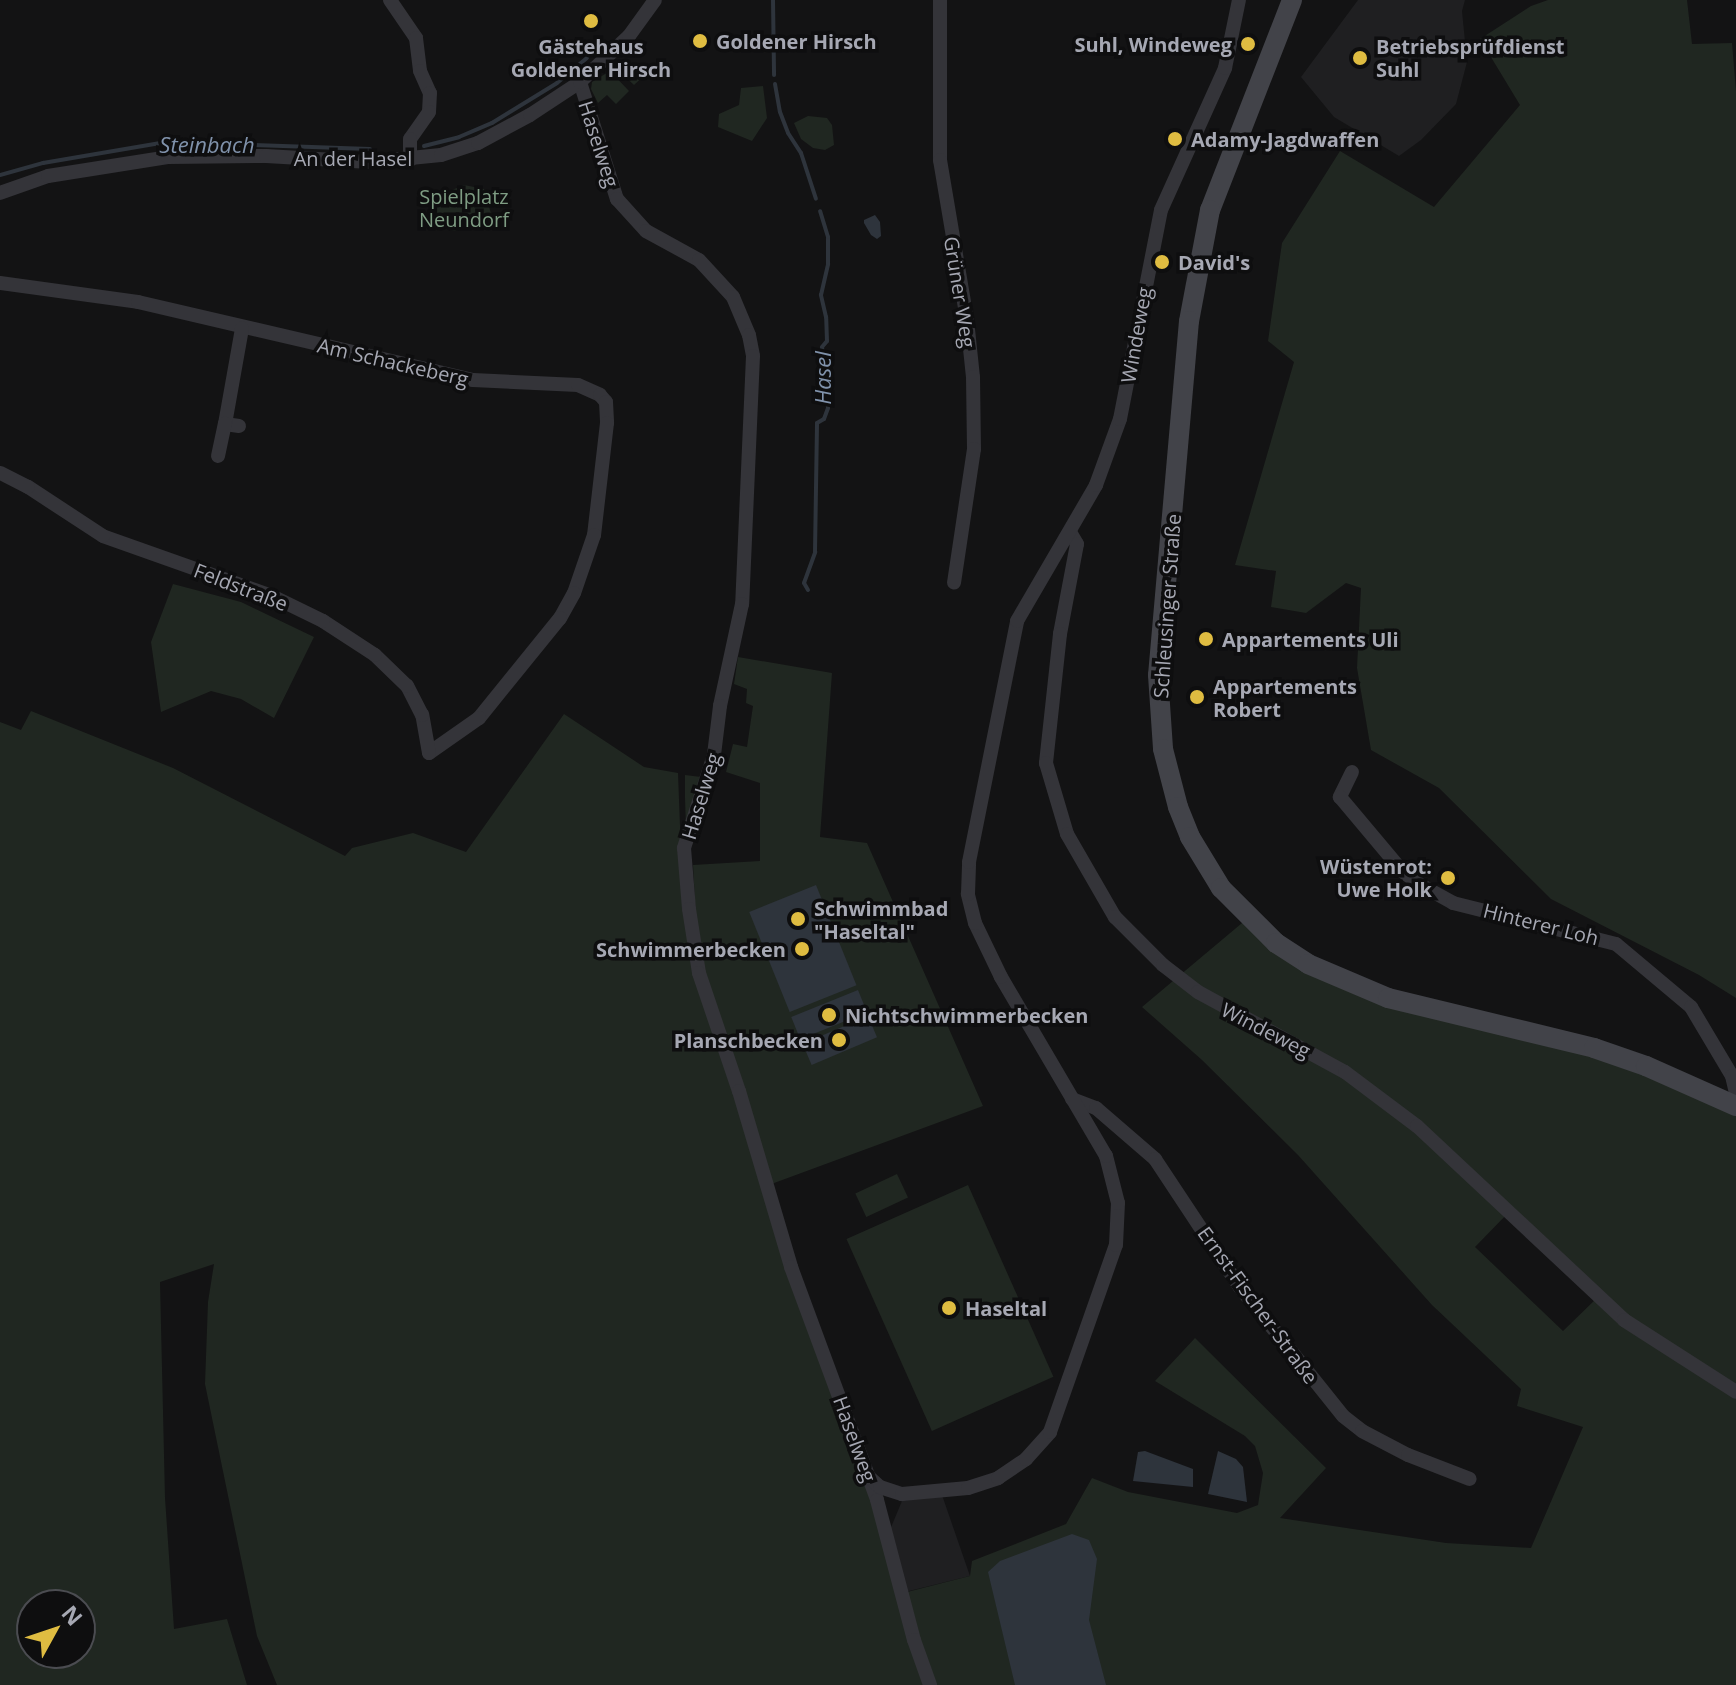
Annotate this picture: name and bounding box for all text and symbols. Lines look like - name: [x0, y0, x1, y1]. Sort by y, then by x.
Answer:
- marker: Gästehaus Goldener Hirsch: [582, 12, 600, 30]
- place label: Goldener Hirsch: [716, 29, 877, 53]
- marker: Goldener Hirsch: [691, 32, 709, 50]
- place label: Suhl, Windeweg: [1074, 32, 1232, 56]
- place label: Gästehaus Goldener Hirsch: [511, 34, 671, 81]
- place label: Betriebsprüfdienst Suhl: [1376, 34, 1565, 81]
- marker: Suhl, Windeweg: [1239, 35, 1257, 53]
- marker: Betriebsprüfdienst Suhl: [1351, 49, 1369, 67]
- street label: Haselweg: [574, 98, 624, 190]
- place label: Adamy-Jagdwaffen: [1191, 127, 1379, 151]
- marker: Adamy-Jagdwaffen: [1166, 130, 1184, 148]
- water label: Steinbach: [159, 132, 255, 158]
- street label: An der Hasel: [294, 146, 412, 170]
- park label: Spielplatz Neundorf: [419, 185, 509, 232]
- street label: Grüner Weg: [939, 235, 981, 349]
- place label: David's: [1178, 250, 1250, 274]
- marker: David's: [1153, 253, 1171, 271]
- street label: Windeweg: [1116, 285, 1156, 385]
- street label: Am Schackeberg: [315, 333, 471, 391]
- water label: Hasel: [810, 351, 836, 405]
- street label: Schleusinger Straße: [1149, 513, 1185, 699]
- street label: Feldstraße: [191, 558, 291, 616]
- place label: Appartements Uli: [1222, 627, 1399, 651]
- marker: Appartements Uli: [1197, 630, 1215, 648]
- place label: Appartements Robert: [1213, 674, 1357, 721]
- marker: Appartements Robert: [1188, 688, 1206, 706]
- street label: Haselweg: [676, 750, 726, 842]
- place label: Wüstenrot: Uwe Holk: [1320, 854, 1432, 901]
- marker: Wüstenrot: Uwe Holk: [1439, 869, 1457, 887]
- place label: Schwimmbad "Haseltal": [814, 896, 948, 943]
- street label: Hinterer Loh: [1481, 898, 1601, 950]
- marker: Schwimmbad "Haseltal": [789, 910, 807, 928]
- place label: Schwimmerbecken: [596, 937, 786, 961]
- marker: Schwimmerbecken: [793, 940, 811, 958]
- street label: Windeweg: [1217, 997, 1315, 1063]
- place label: Nichtschwimmerbecken: [845, 1003, 1088, 1027]
- marker: Nichtschwimmerbecken: [820, 1006, 838, 1024]
- place label: Planschbecken: [674, 1028, 823, 1052]
- marker: Planschbecken: [830, 1031, 848, 1049]
- street label: Ernst-Fischer-Straße: [1193, 1222, 1323, 1388]
- place label: Haseltal: [965, 1296, 1047, 1320]
- marker: Haseltal: [940, 1299, 958, 1317]
- street label: Haselweg: [828, 1393, 882, 1485]
- north arrow: [16, 1589, 96, 1669]
- text: N: [56, 1598, 90, 1631]

